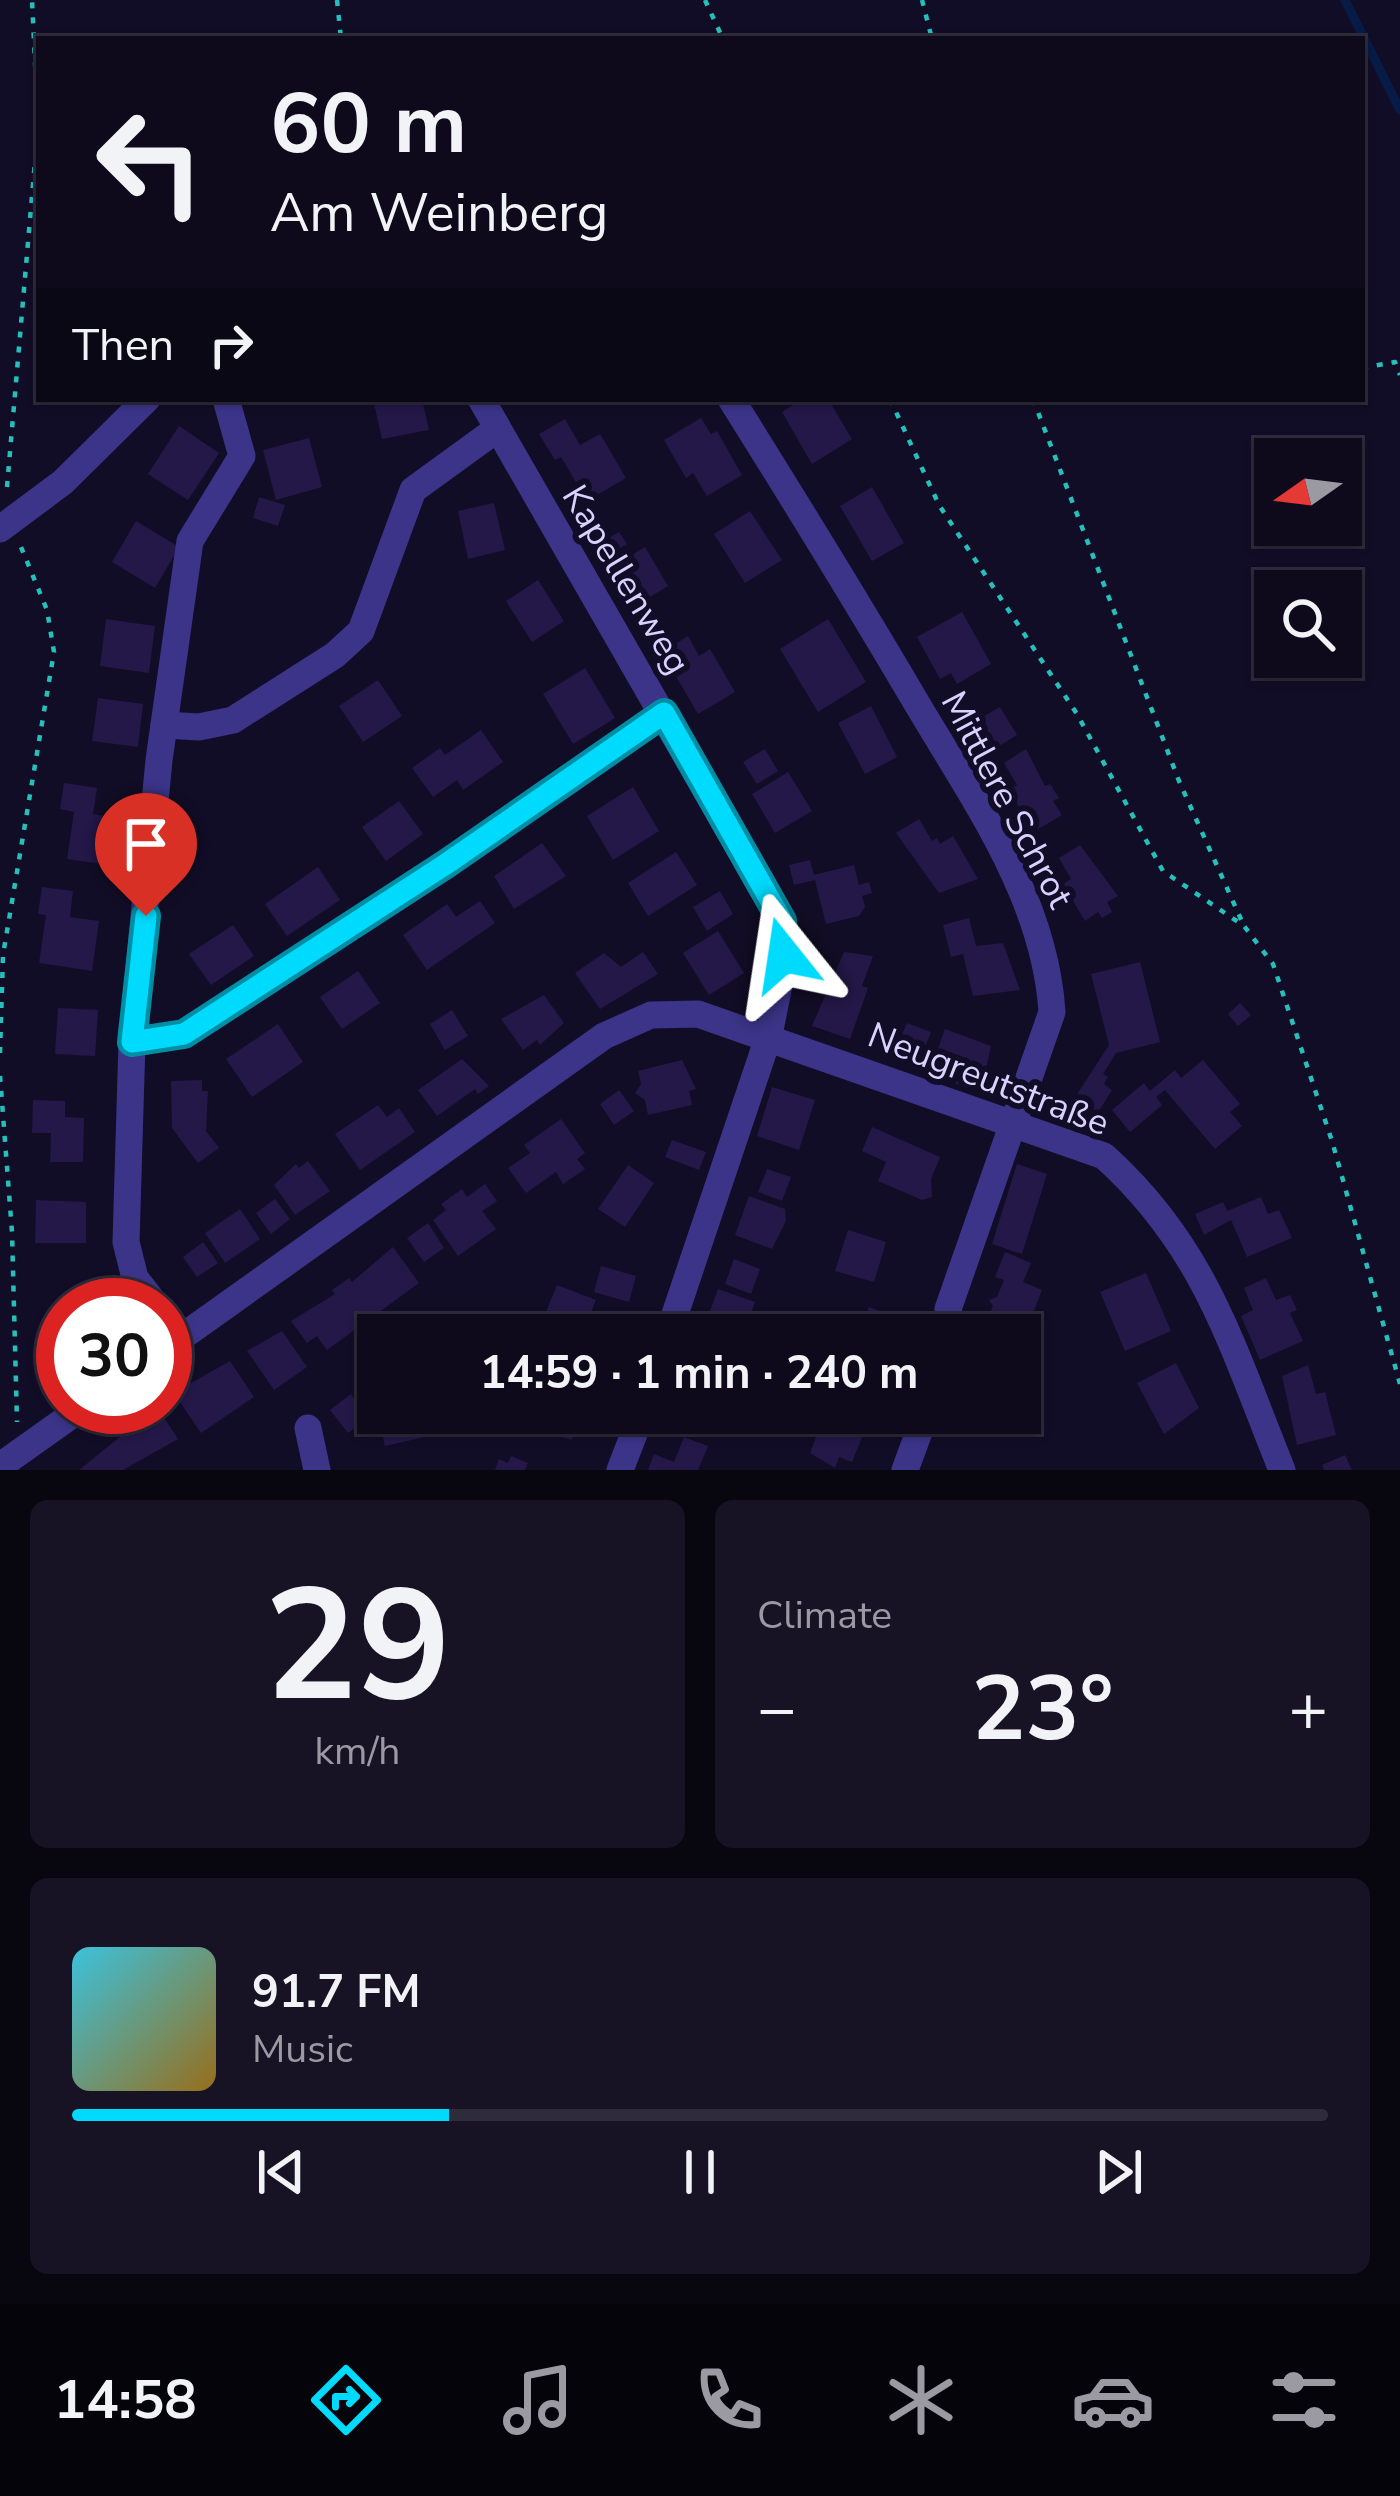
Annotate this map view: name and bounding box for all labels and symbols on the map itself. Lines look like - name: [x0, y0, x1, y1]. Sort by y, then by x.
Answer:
- north arrow: [1254, 438, 1362, 546]
- street label: Kapellenweg: [550, 476, 701, 683]
- street label: Mittlere Schrot: [929, 683, 1085, 917]
- pin: [95, 793, 197, 916]
- position arrow: [721, 892, 847, 1018]
- street label: Neugreutstraße: [861, 1011, 1116, 1148]
- speed limit sign: 30: [36, 1278, 192, 1434]

